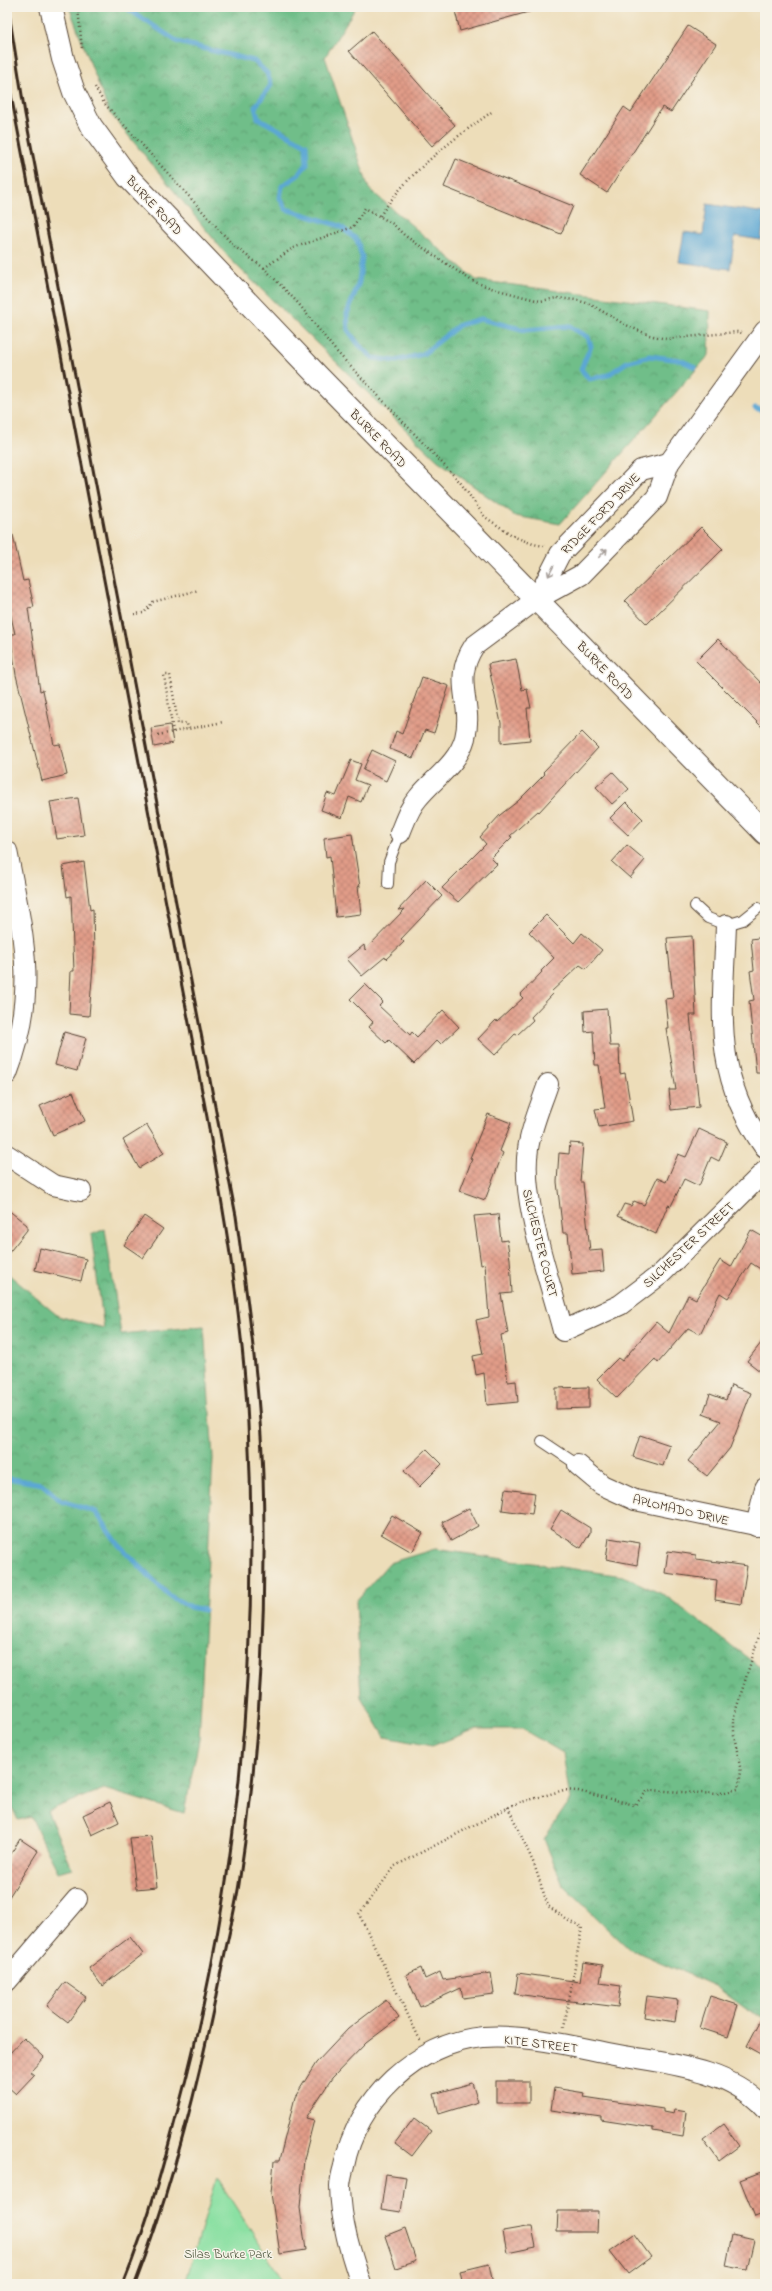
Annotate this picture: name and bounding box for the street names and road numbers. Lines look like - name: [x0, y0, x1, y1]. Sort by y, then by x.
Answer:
- street label: BURKE ROAD: [121, 171, 186, 240]
- street label: BURKE ROAD: [344, 405, 411, 473]
- street label: RIDGE FORD DRIVE: [557, 469, 645, 559]
- street label: BURKE ROAD: [571, 637, 638, 705]
- street label: SILCHESTER COURT: [517, 1187, 562, 1300]
- street label: SILCHESTER STREET: [639, 1197, 739, 1293]
- street label: APLOMADO DRIVE: [631, 1490, 731, 1531]
- street label: KITE STREET: [503, 2031, 579, 2059]

